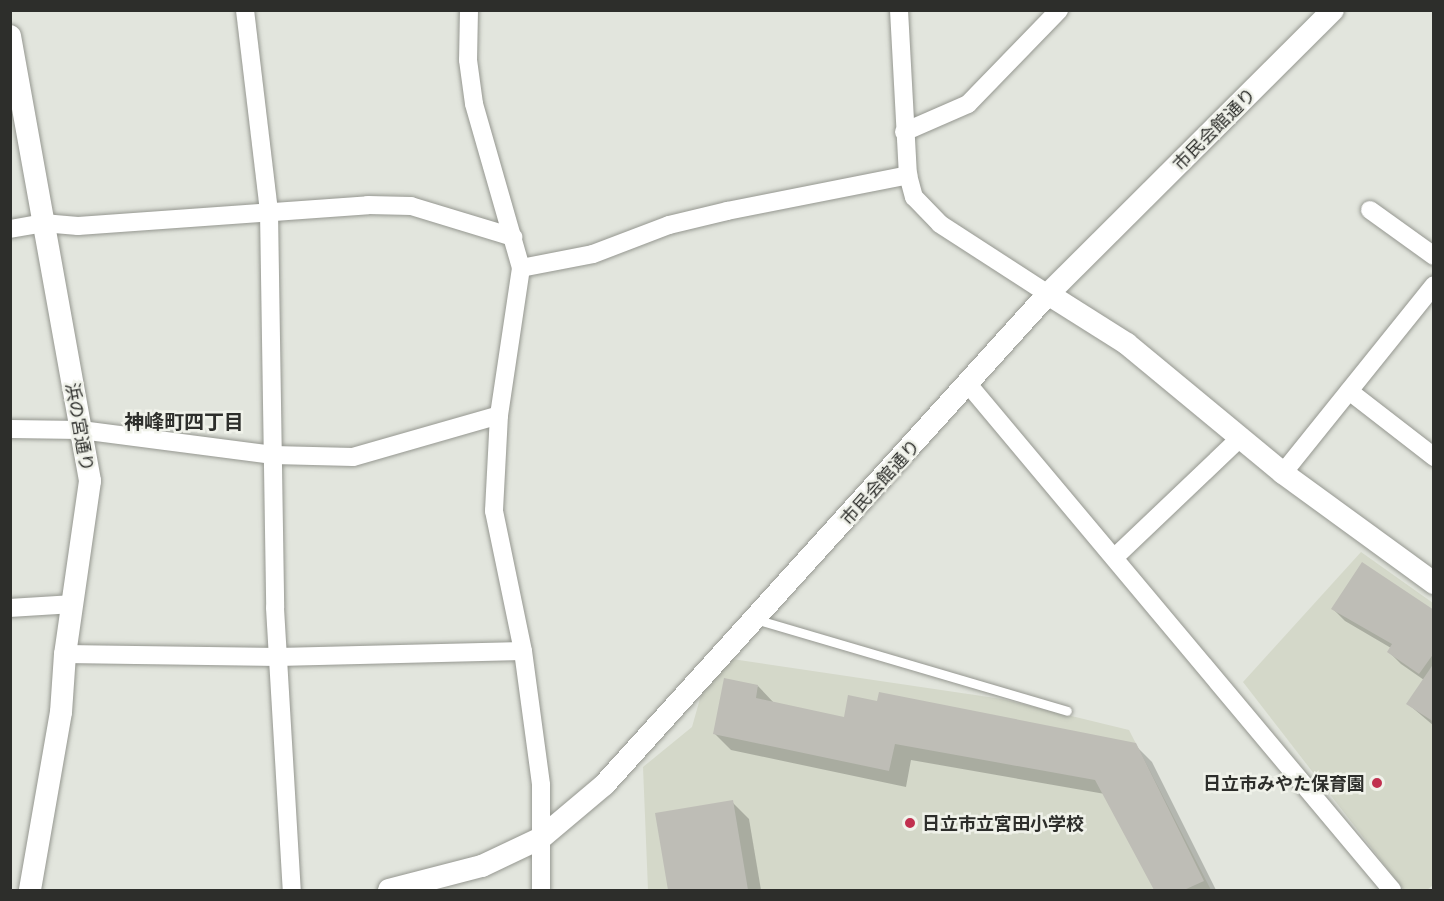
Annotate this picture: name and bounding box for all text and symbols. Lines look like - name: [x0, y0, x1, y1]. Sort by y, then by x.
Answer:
- street label: 市民会館通り: [1168, 83, 1260, 175]
- street label: 浜の宮通り: [62, 381, 98, 473]
- district label: 神峰町四丁目: [124, 409, 244, 433]
- street label: 市民会館通り: [836, 435, 924, 529]
- place label: 日立市みやた保育園: [1203, 772, 1365, 794]
- marker: 日立市みやた保育園: [1370, 776, 1384, 790]
- place label: 日立市立宮田小学校: [922, 812, 1084, 834]
- marker: 日立市立宮田小学校: [903, 816, 917, 830]

